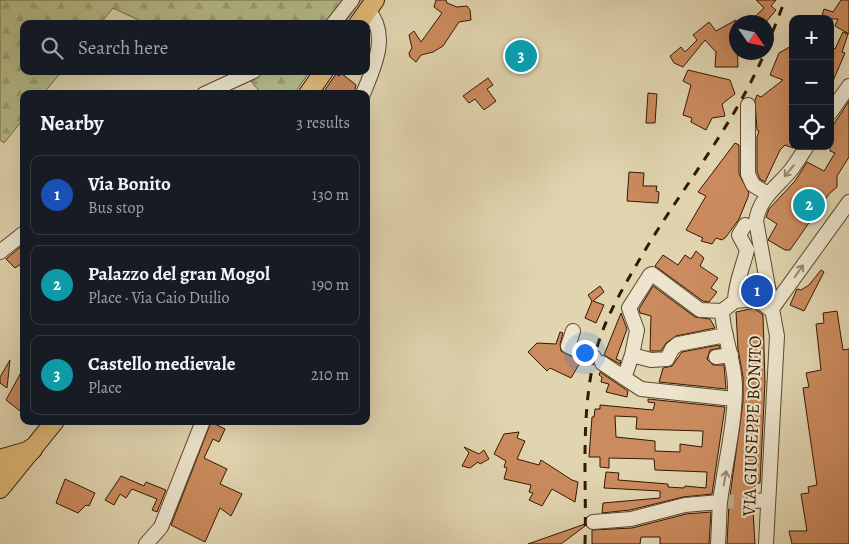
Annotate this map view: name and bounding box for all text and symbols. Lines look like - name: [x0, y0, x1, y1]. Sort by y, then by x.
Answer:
- north arrow: [729, 15, 774, 60]
- map controls: [789, 15, 834, 150]
- button: +: [789, 15, 834, 60]
- search box: [20, 20, 370, 75]
- icon: search: [38, 34, 66, 62]
- text: Search here: [78, 35, 168, 61]
- pin: 3: [505, 37, 537, 75]
- button: −: [789, 60, 834, 105]
- button: locate: [789, 105, 834, 150]
- text: Nearby: [40, 109, 103, 137]
- text: 3 results: [296, 112, 350, 134]
- one-way arrow: [783, 165, 795, 178]
- text: Via Bonito: [88, 171, 171, 197]
- text: 1: [54, 184, 60, 206]
- text: 130 m: [312, 184, 349, 206]
- pin: 2: [793, 186, 825, 224]
- text: Bus stop: [88, 197, 144, 219]
- text: Palazzo del gran Mogol: [88, 261, 270, 287]
- one-way arrow: [794, 264, 804, 278]
- pin: 1: [741, 272, 773, 310]
- text: 2: [53, 274, 61, 296]
- text: 190 m: [311, 274, 349, 296]
- text: Place · Via Caio Duilio: [88, 287, 230, 309]
- street label: VIA GIUSEPPE BONITO: [737, 335, 767, 518]
- your location: [572, 340, 598, 366]
- text: Castello medievale: [88, 351, 236, 377]
- text: 3: [54, 364, 60, 386]
- text: 210 m: [311, 364, 349, 386]
- text: Place: [88, 377, 122, 399]
- one-way arrow: [720, 471, 730, 487]

